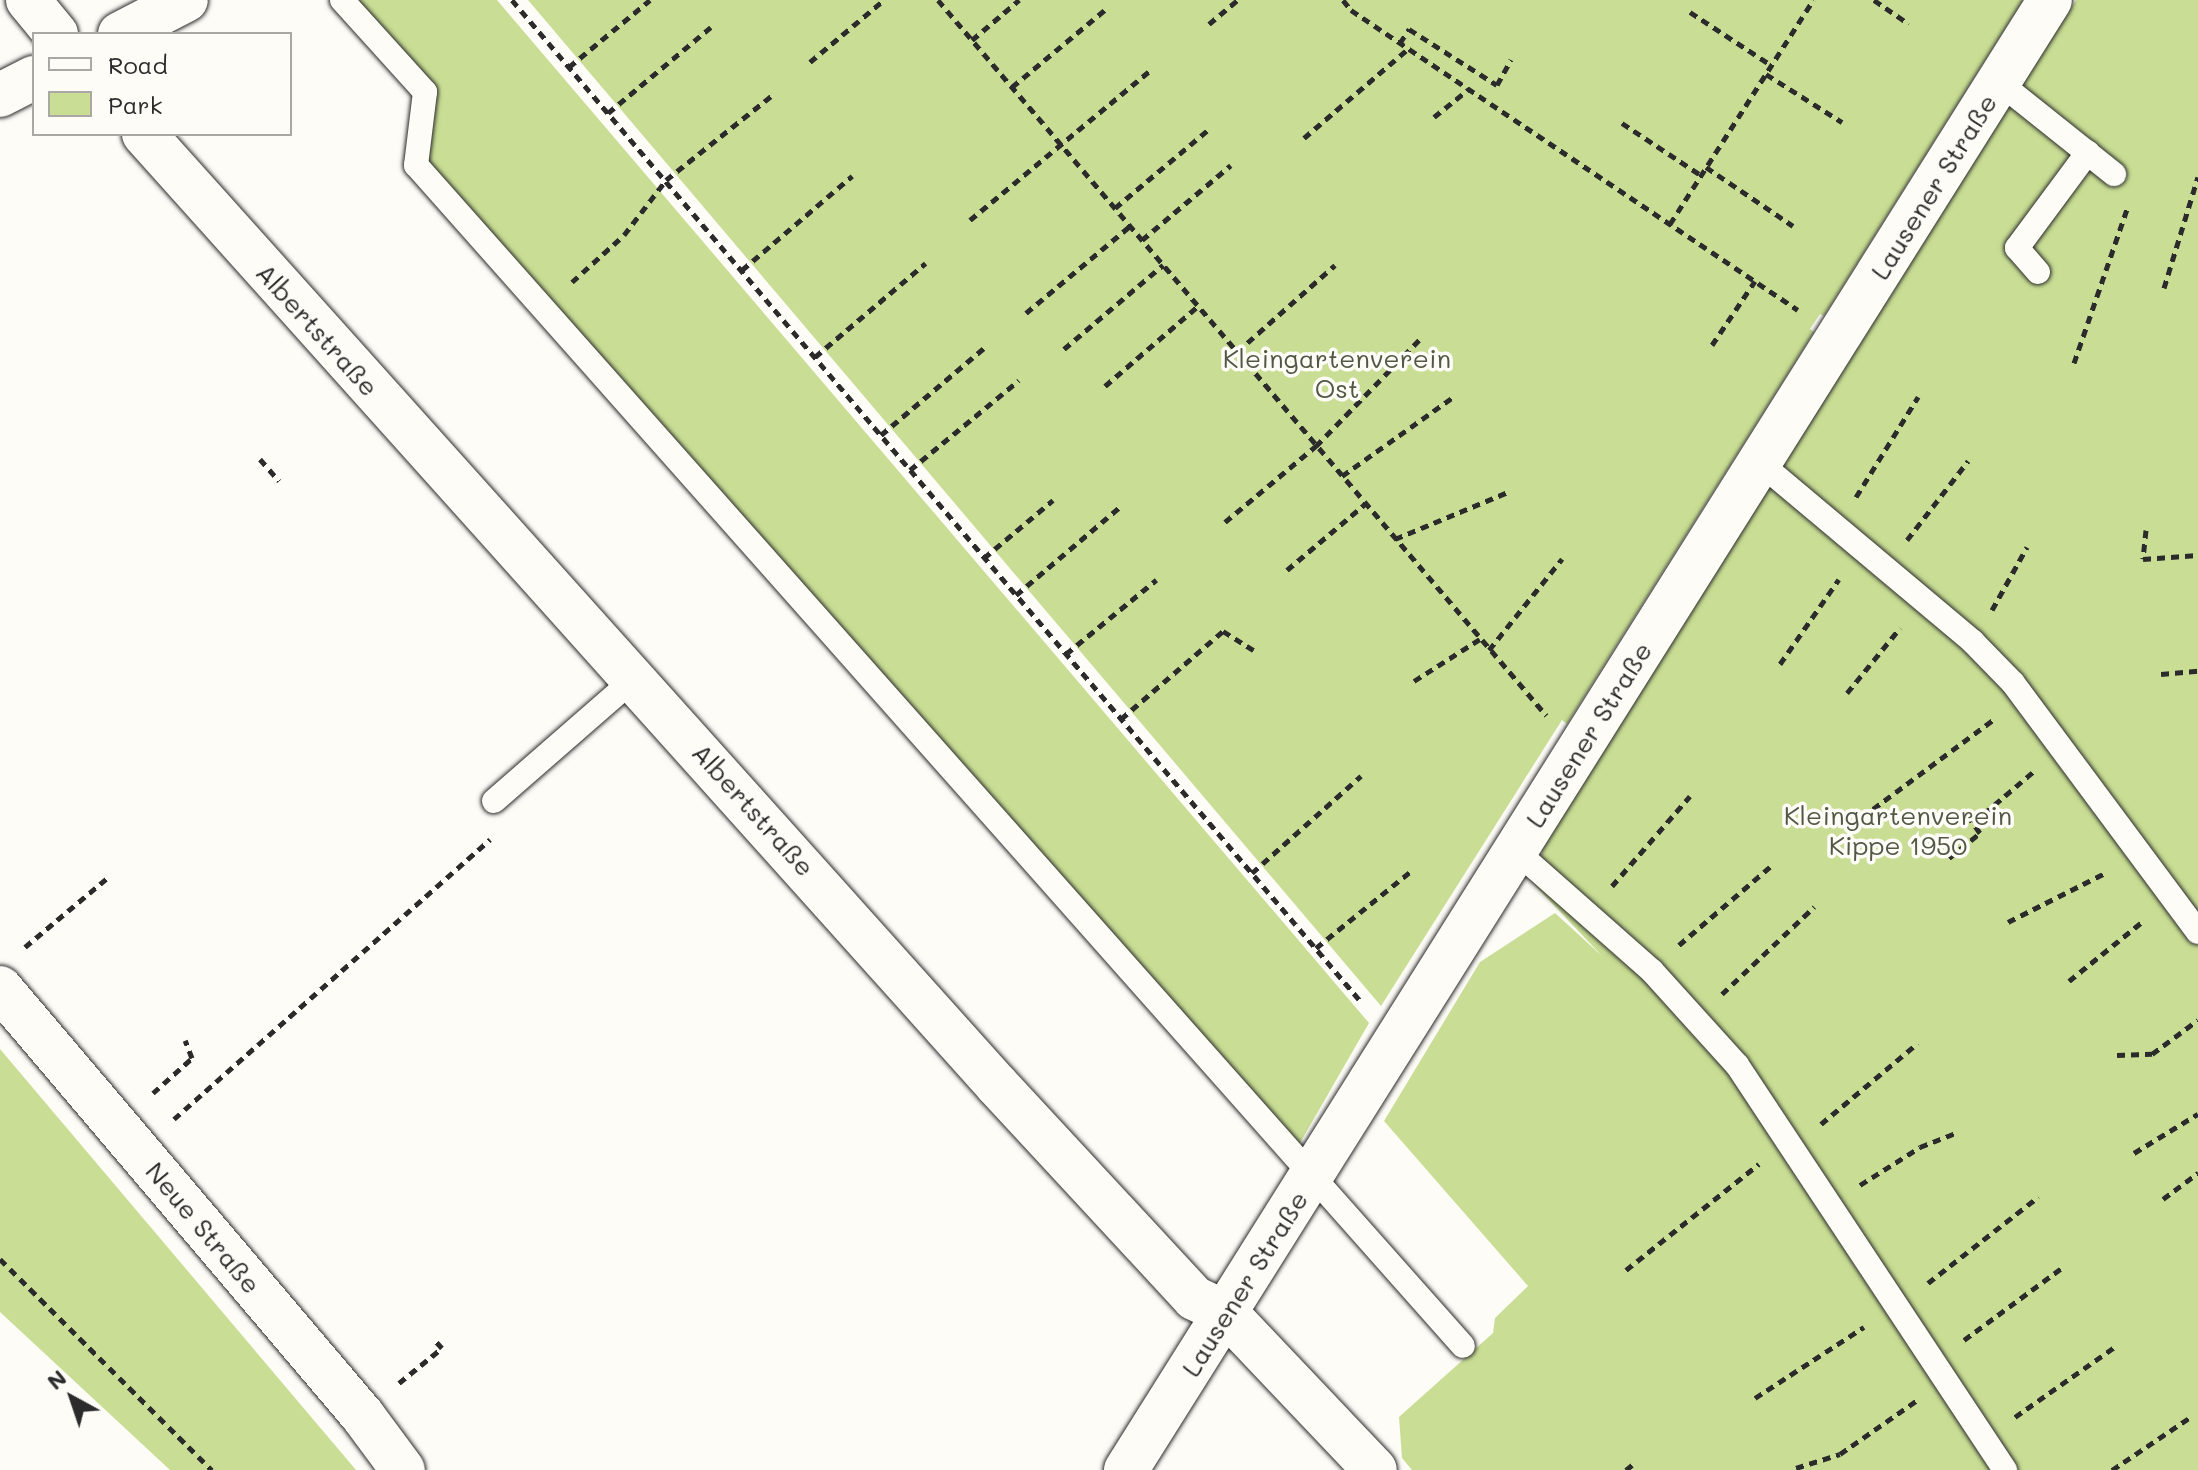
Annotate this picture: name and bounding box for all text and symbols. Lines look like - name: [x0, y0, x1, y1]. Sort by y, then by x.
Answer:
- legend: [32, 32, 292, 136]
- text: Road: [108, 49, 168, 80]
- text: Park: [108, 89, 162, 120]
- street label: Lausener Straße: [1864, 89, 2004, 285]
- street label: Albertstraße: [249, 257, 385, 403]
- park label: Kleingartenverein Ost: [1223, 343, 1451, 404]
- street label: Lausener Straße: [1519, 637, 1659, 833]
- street label: Albertstraße: [685, 737, 821, 883]
- park label: Kleingartenverein Kippe 1950: [1784, 800, 2012, 862]
- street label: Neue Straße: [139, 1156, 267, 1300]
- street label: Lausener Straße: [1175, 1186, 1315, 1382]
- north arrow: [32, 1358, 112, 1438]
- text: N: [41, 1363, 72, 1396]

